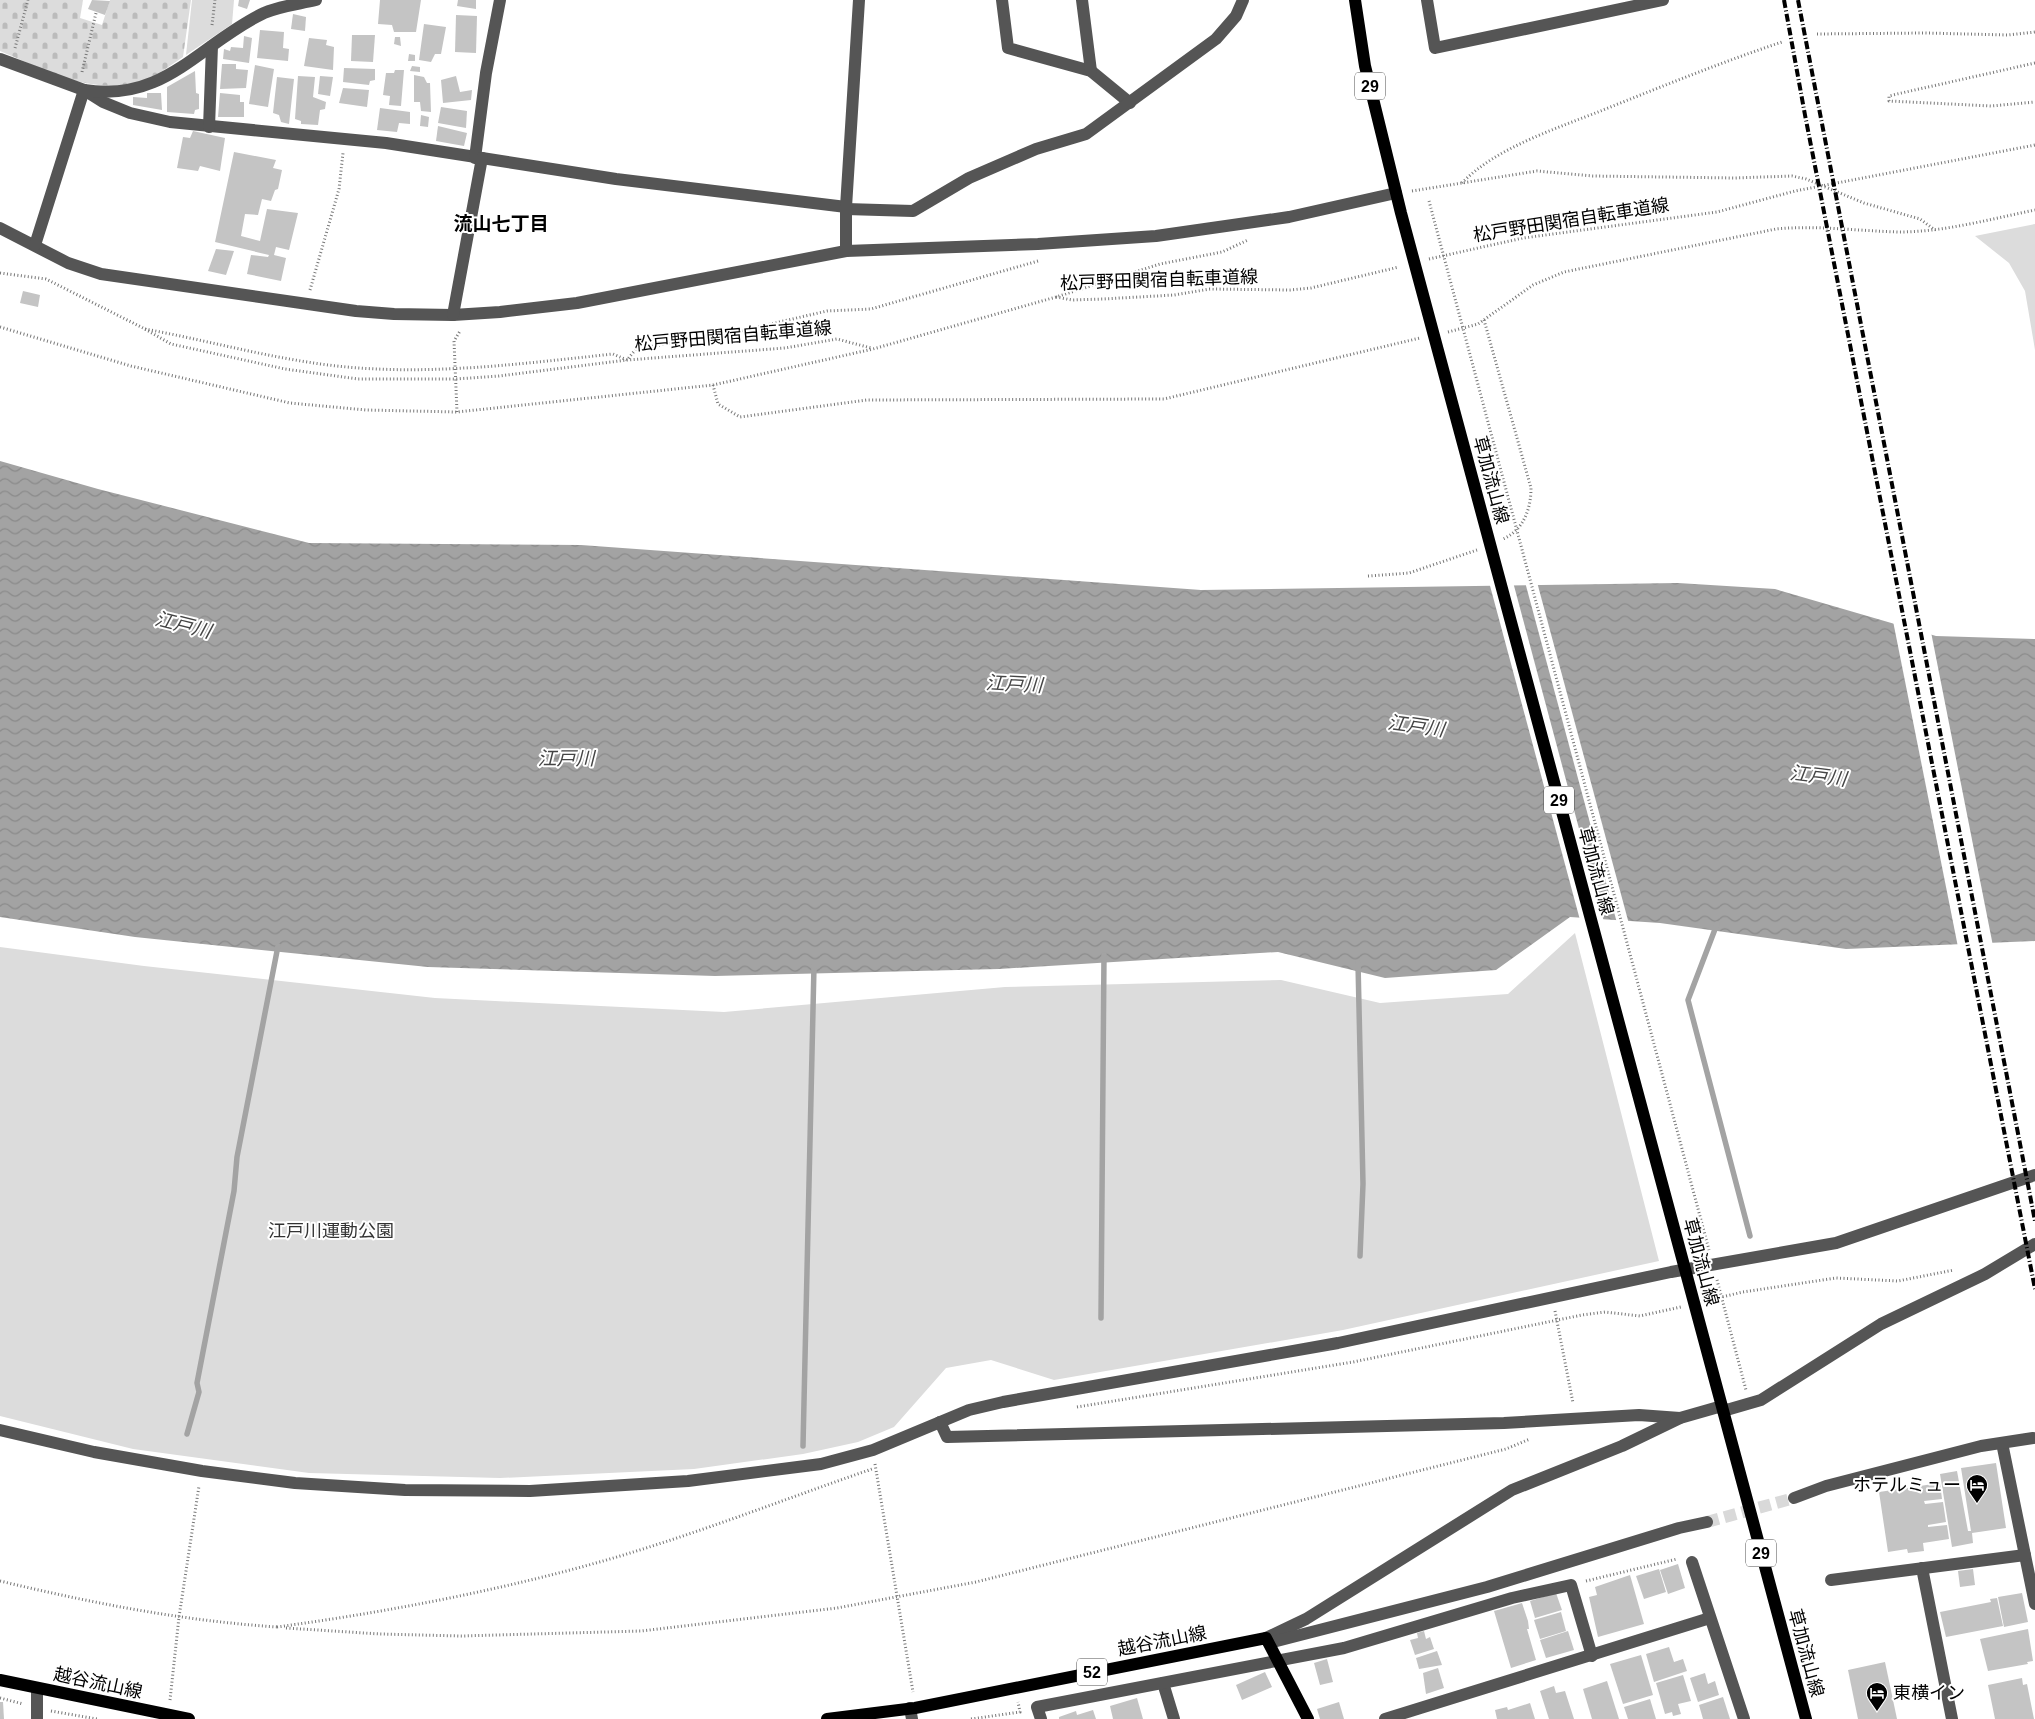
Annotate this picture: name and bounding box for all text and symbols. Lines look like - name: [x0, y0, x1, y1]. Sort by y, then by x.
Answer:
- road number: 29: [1355, 72, 1385, 100]
- street label: 松戸野田関宿自転車道線: [1472, 195, 1670, 245]
- district label: 流山七丁目: [453, 213, 549, 234]
- street label: 松戸野田関宿自転車道線: [1060, 267, 1258, 293]
- street label: 松戸野田関宿自転車道線: [634, 317, 832, 355]
- street label: 草加流山線: [1470, 434, 1512, 526]
- water label: 江戸川: [153, 608, 215, 643]
- water label: 江戸川: [985, 672, 1045, 696]
- water label: 江戸川: [1386, 712, 1448, 741]
- water label: 江戸川: [537, 748, 596, 769]
- water label: 江戸川: [1788, 762, 1850, 790]
- road number: 29: [1544, 786, 1574, 814]
- street label: 草加流山線: [1575, 825, 1617, 917]
- street label: 草加流山線: [1680, 1216, 1722, 1308]
- park label: 江戸川運動公園: [268, 1221, 394, 1241]
- hotel icon: ホテルミュー: [1965, 1473, 1989, 1504]
- place label: ホテルミュー: [1853, 1475, 1961, 1495]
- road number: 29: [1746, 1540, 1776, 1566]
- street label: 草加流山線: [1785, 1607, 1827, 1699]
- street label: 越谷流山線: [1116, 1623, 1208, 1659]
- road number: 52: [1077, 1658, 1107, 1685]
- street label: 越谷流山線: [52, 1664, 144, 1702]
- hotel icon: 東横イン: [1865, 1681, 1889, 1712]
- place label: 東横イン: [1893, 1683, 1965, 1703]

